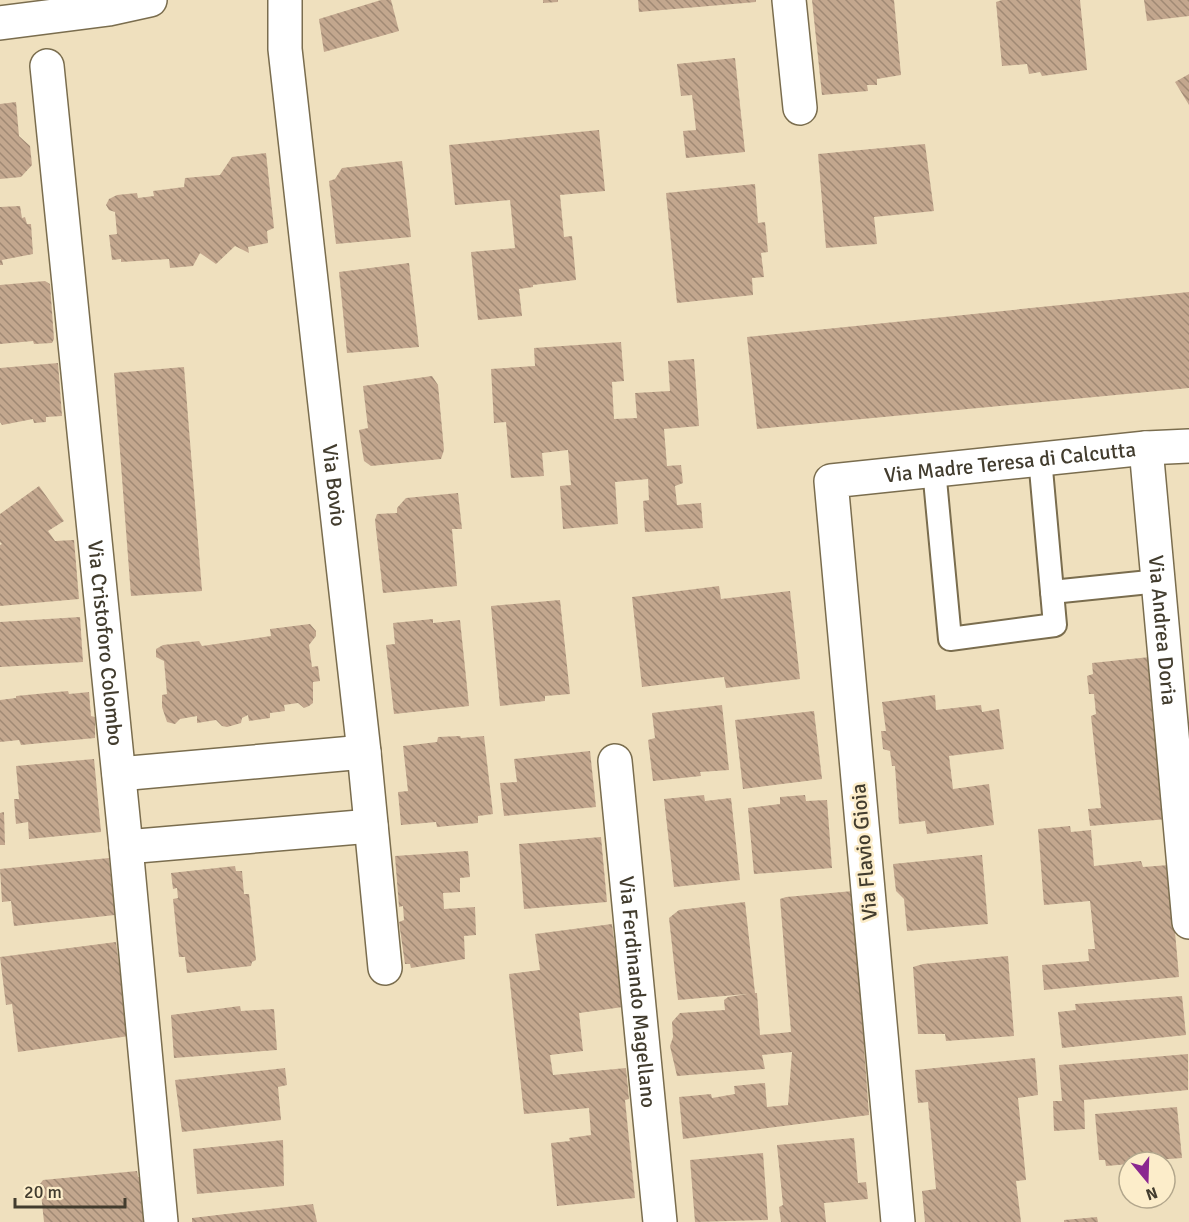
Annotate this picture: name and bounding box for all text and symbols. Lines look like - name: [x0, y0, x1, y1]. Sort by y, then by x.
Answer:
- street label: Via Madre Teresa di Calcutta: [883, 436, 1137, 488]
- street label: Via Bovio: [317, 443, 352, 528]
- street label: Via Cristoforo Colombo: [82, 539, 129, 747]
- street label: Via Andrea Doria: [1143, 554, 1182, 706]
- street label: Via Flavio Gioia: [845, 782, 883, 922]
- street label: Via Ferdinando Magellano: [613, 875, 662, 1109]
- north arrow: [1117, 1150, 1177, 1210]
- scale bar: [15, 1171, 124, 1209]
- text: 20 m: [24, 1181, 62, 1203]
- text: N: [1143, 1182, 1160, 1205]

